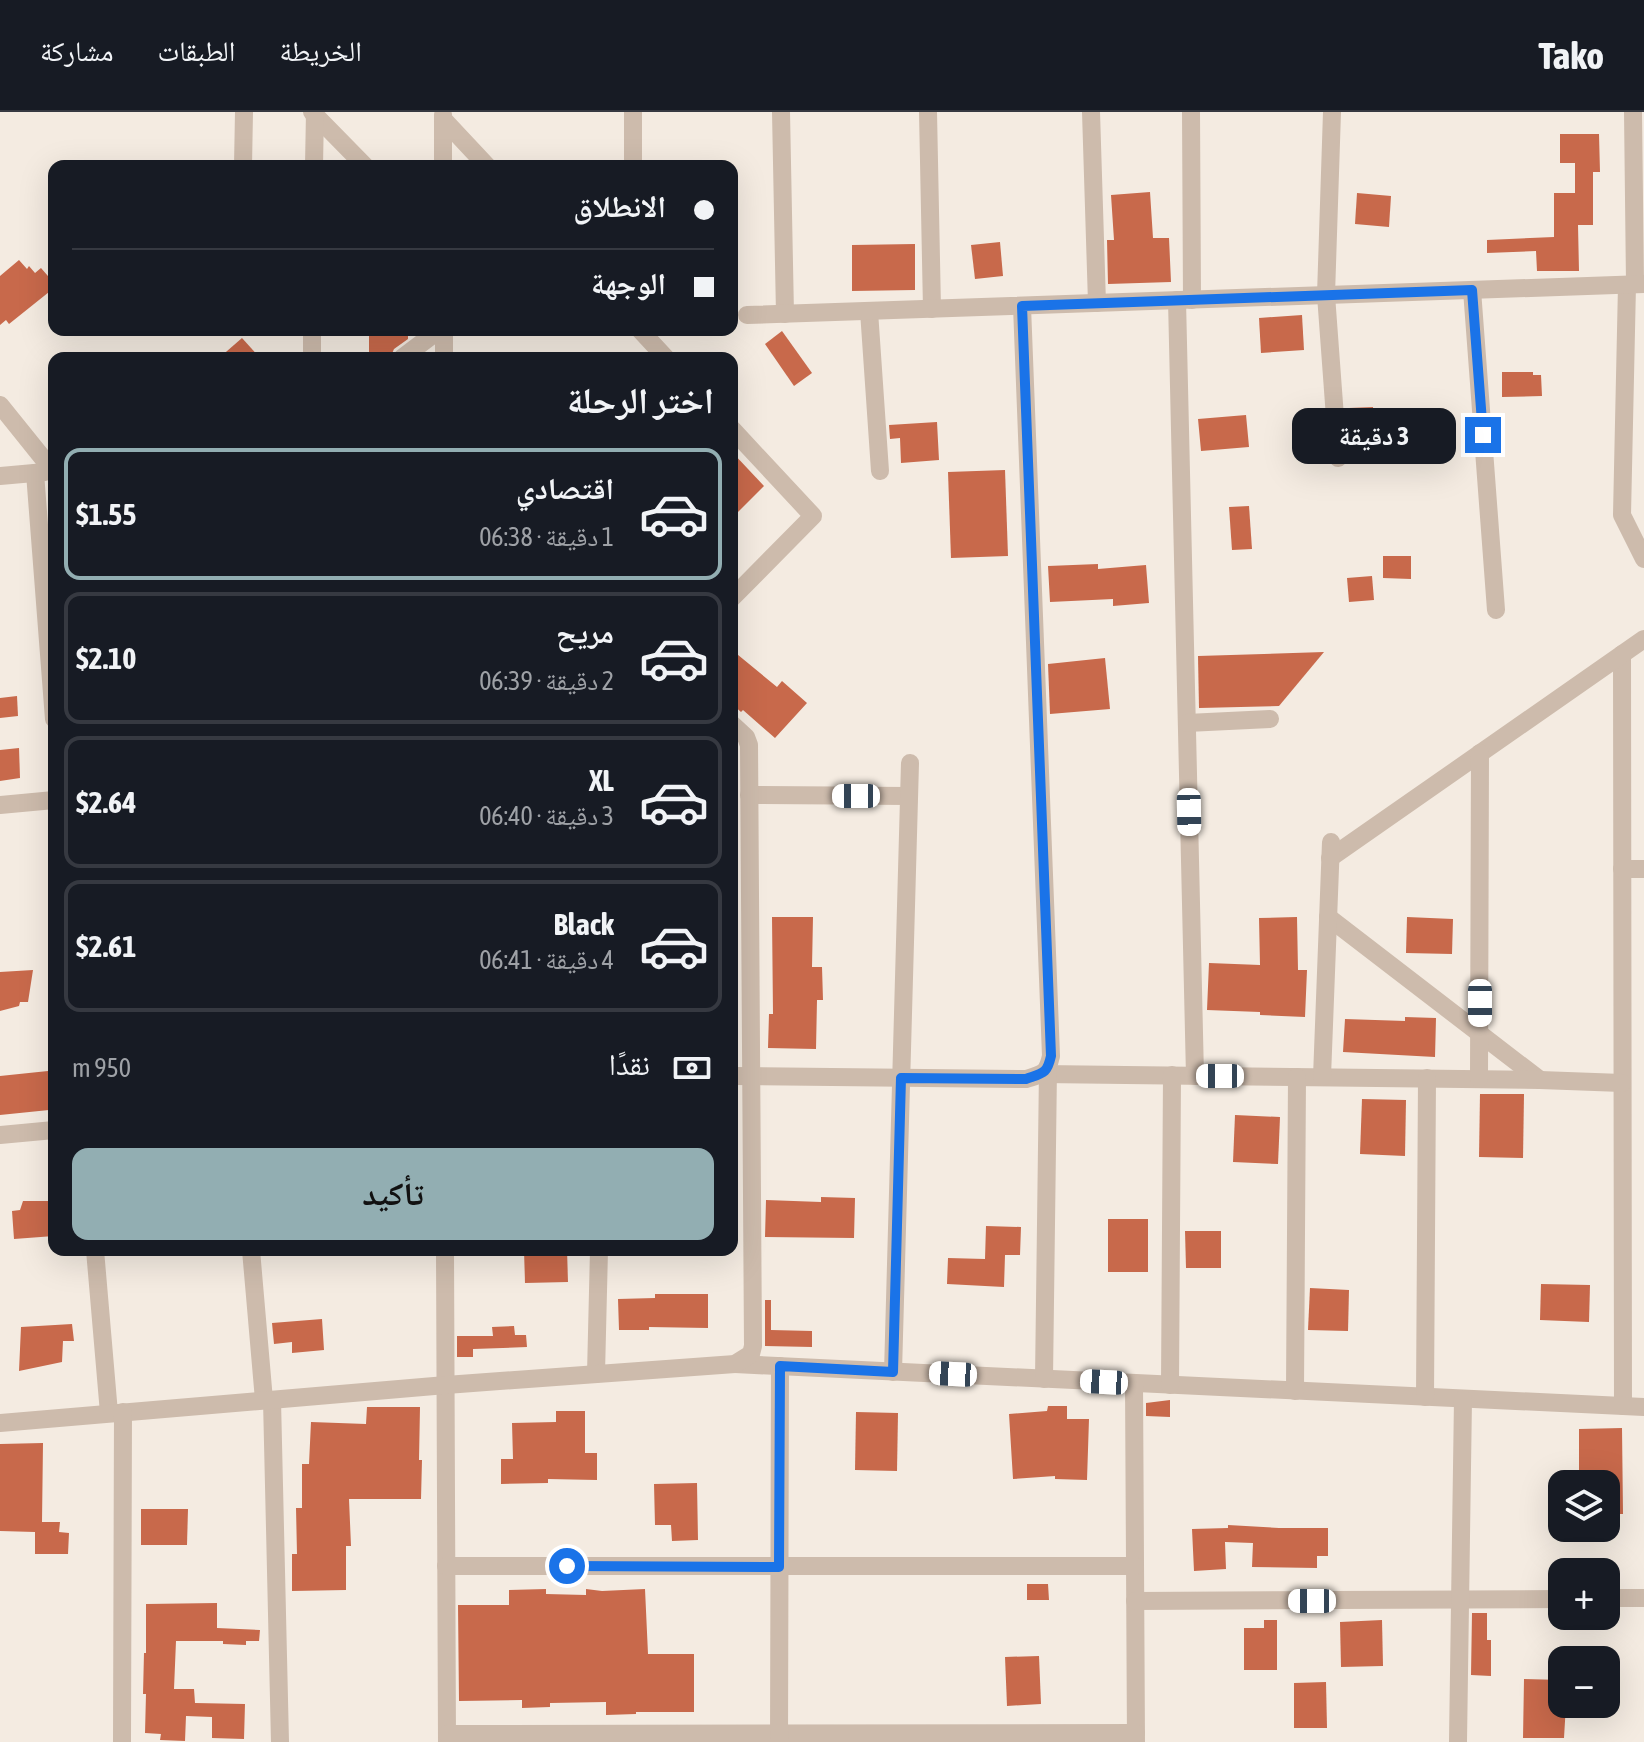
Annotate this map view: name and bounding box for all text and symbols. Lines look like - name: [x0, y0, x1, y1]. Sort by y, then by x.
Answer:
- text: Tako: [1538, 34, 1604, 77]
- text: مشاركة: [40, 35, 114, 67]
- text: الطبقات: [158, 35, 235, 67]
- text: الخريطة: [279, 35, 362, 67]
- text: الانطلاق: [573, 189, 666, 223]
- text: الوجهة: [591, 266, 666, 300]
- text: اختر الرحلة: [567, 379, 714, 421]
- callout: 3 دقيقة: [1291, 407, 1455, 463]
- route end: [1465, 417, 1501, 453]
- text: 3 دقيقة: [1339, 421, 1409, 451]
- text: اقتصادي: [516, 471, 614, 505]
- icon: car: [638, 478, 710, 550]
- text: $1.55: [76, 497, 136, 531]
- text: 1 دقيقة · 06:38: [479, 522, 614, 552]
- text: مريح: [556, 615, 614, 649]
- icon: car: [638, 622, 710, 694]
- text: $2.10: [76, 641, 136, 675]
- text: 2 دقيقة · 06:39: [479, 666, 614, 696]
- text: XL: [589, 763, 614, 797]
- icon: car: [638, 766, 710, 838]
- car: [832, 784, 880, 808]
- text: $2.64: [76, 785, 136, 819]
- car: [1177, 788, 1201, 836]
- text: 3 دقيقة · 06:40: [479, 801, 614, 831]
- text: Black: [554, 907, 614, 941]
- icon: car: [638, 910, 710, 982]
- text: $2.61: [76, 929, 136, 963]
- text: 4 دقيقة · 06:41: [479, 945, 614, 975]
- car: [1468, 979, 1492, 1027]
- icon: cash: [670, 1046, 714, 1090]
- text: نقدًا: [609, 1047, 650, 1081]
- text: 950 m: [72, 1053, 131, 1083]
- car: [1196, 1064, 1244, 1088]
- button: تأكيد: [72, 1148, 714, 1240]
- car: [928, 1361, 978, 1387]
- car: [1079, 1369, 1129, 1395]
- map controls: [1548, 1470, 1620, 1718]
- button: layers: [1548, 1470, 1620, 1542]
- route start: [549, 1548, 585, 1584]
- button: +: [1548, 1558, 1620, 1630]
- car: [1288, 1589, 1336, 1613]
- button: −: [1548, 1646, 1620, 1718]

